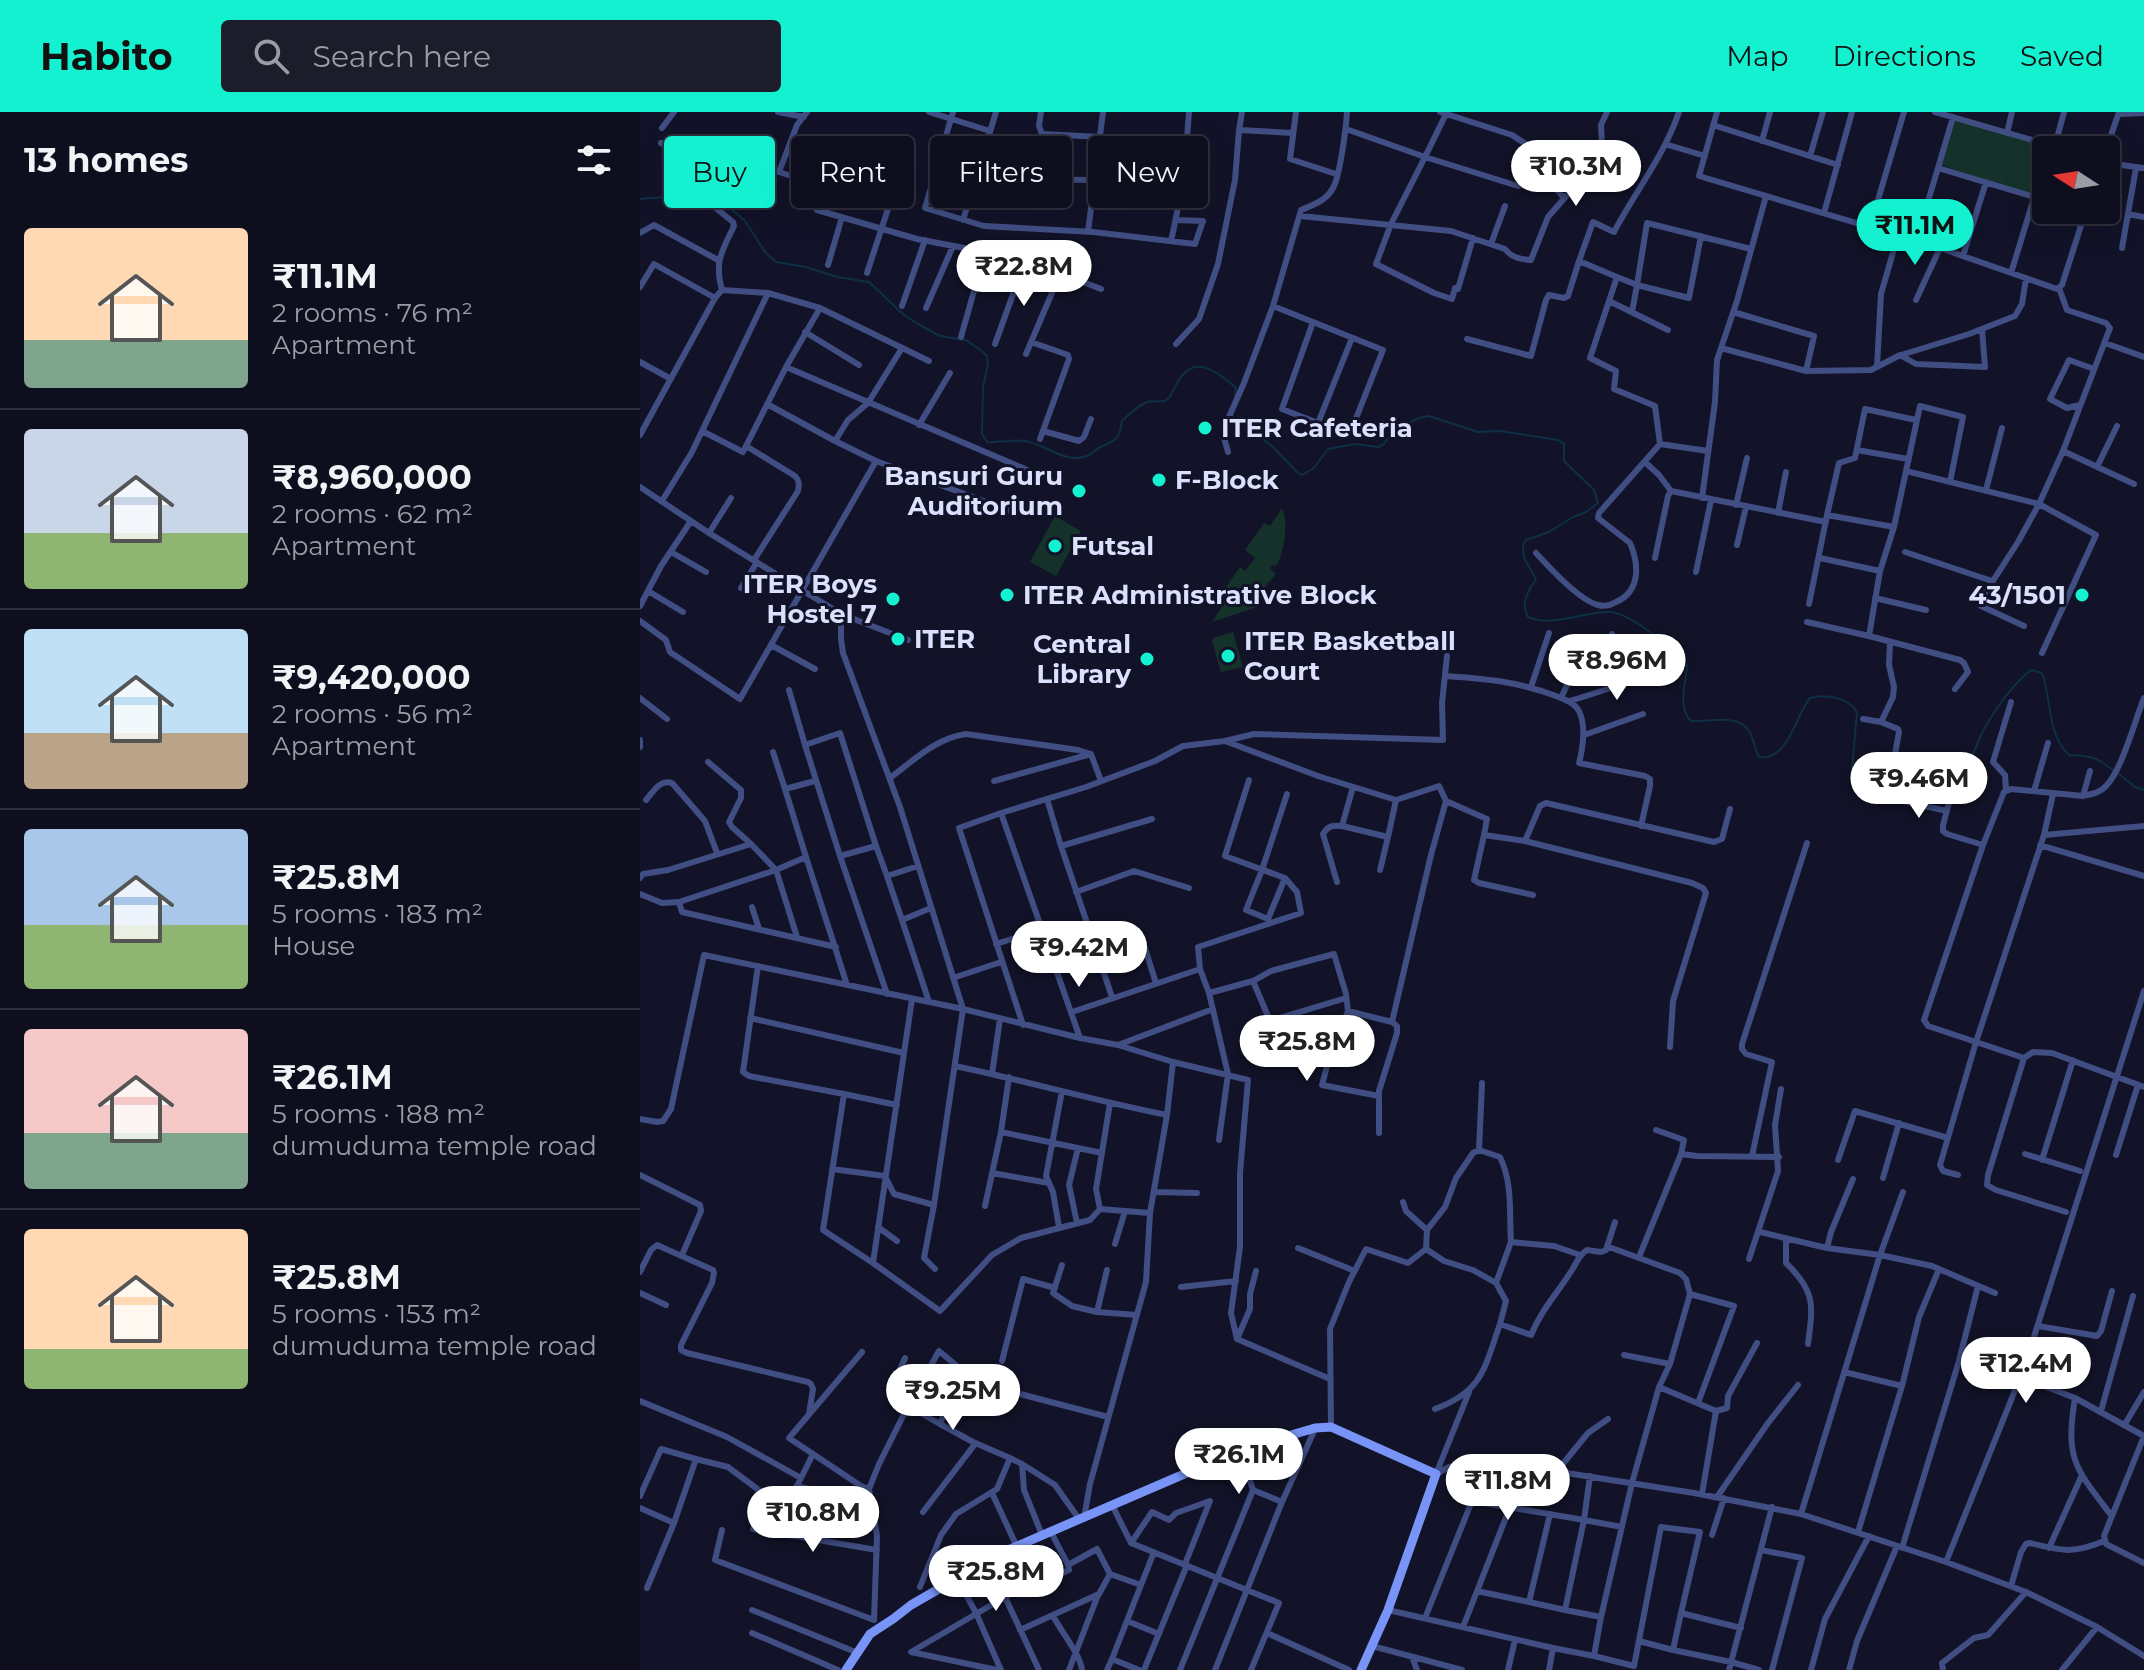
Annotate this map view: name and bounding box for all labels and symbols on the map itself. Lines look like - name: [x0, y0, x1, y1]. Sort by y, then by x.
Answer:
- north arrow: [2032, 136, 2120, 224]
- pin: ₹10.3M: [1511, 140, 1641, 208]
- pin: ₹11.1M: [1850, 199, 1980, 267]
- pin: ₹22.8M: [959, 240, 1089, 308]
- place label: ITER Cafeteria: [1221, 412, 1413, 444]
- marker: ITER Cafeteria: [1196, 419, 1214, 437]
- place label: Bansuri Guru Auditorium: [884, 460, 1063, 522]
- place label: F-Block: [1175, 464, 1280, 496]
- marker: F-Block: [1150, 471, 1168, 489]
- marker: Bansuri Guru Auditorium: [1070, 482, 1088, 500]
- place label: Futsal: [1071, 530, 1154, 562]
- marker: Futsal: [1046, 537, 1064, 555]
- place label: ITER Boys Hostel 7: [743, 568, 877, 630]
- place label: ITER Administrative Block: [1023, 579, 1378, 611]
- place label: 43/1501: [1968, 579, 2066, 611]
- marker: ITER Administrative Block: [998, 586, 1016, 604]
- marker: 43/1501: [2073, 586, 2091, 604]
- marker: ITER Boys Hostel 7: [884, 590, 902, 608]
- place label: ITER: [914, 623, 975, 655]
- place label: ITER Basketball Court: [1244, 625, 1456, 687]
- place label: Central Library: [1033, 628, 1131, 690]
- marker: ITER: [889, 630, 907, 648]
- pin: ₹8.96M: [1552, 634, 1682, 702]
- marker: ITER Basketball Court: [1219, 647, 1237, 665]
- marker: Central Library: [1138, 650, 1156, 668]
- pin: ₹9.46M: [1854, 752, 1984, 820]
- pin: ₹9.42M: [1014, 921, 1144, 989]
- pin: ₹25.8M: [1242, 1015, 1372, 1083]
- pin: ₹12.4M: [1961, 1337, 2091, 1405]
- pin: ₹9.25M: [888, 1364, 1018, 1432]
- pin: ₹26.1M: [1174, 1428, 1304, 1496]
- pin: ₹11.8M: [1443, 1454, 1573, 1522]
- pin: ₹10.8M: [748, 1486, 878, 1554]
- pin: ₹25.8M: [931, 1545, 1061, 1613]

